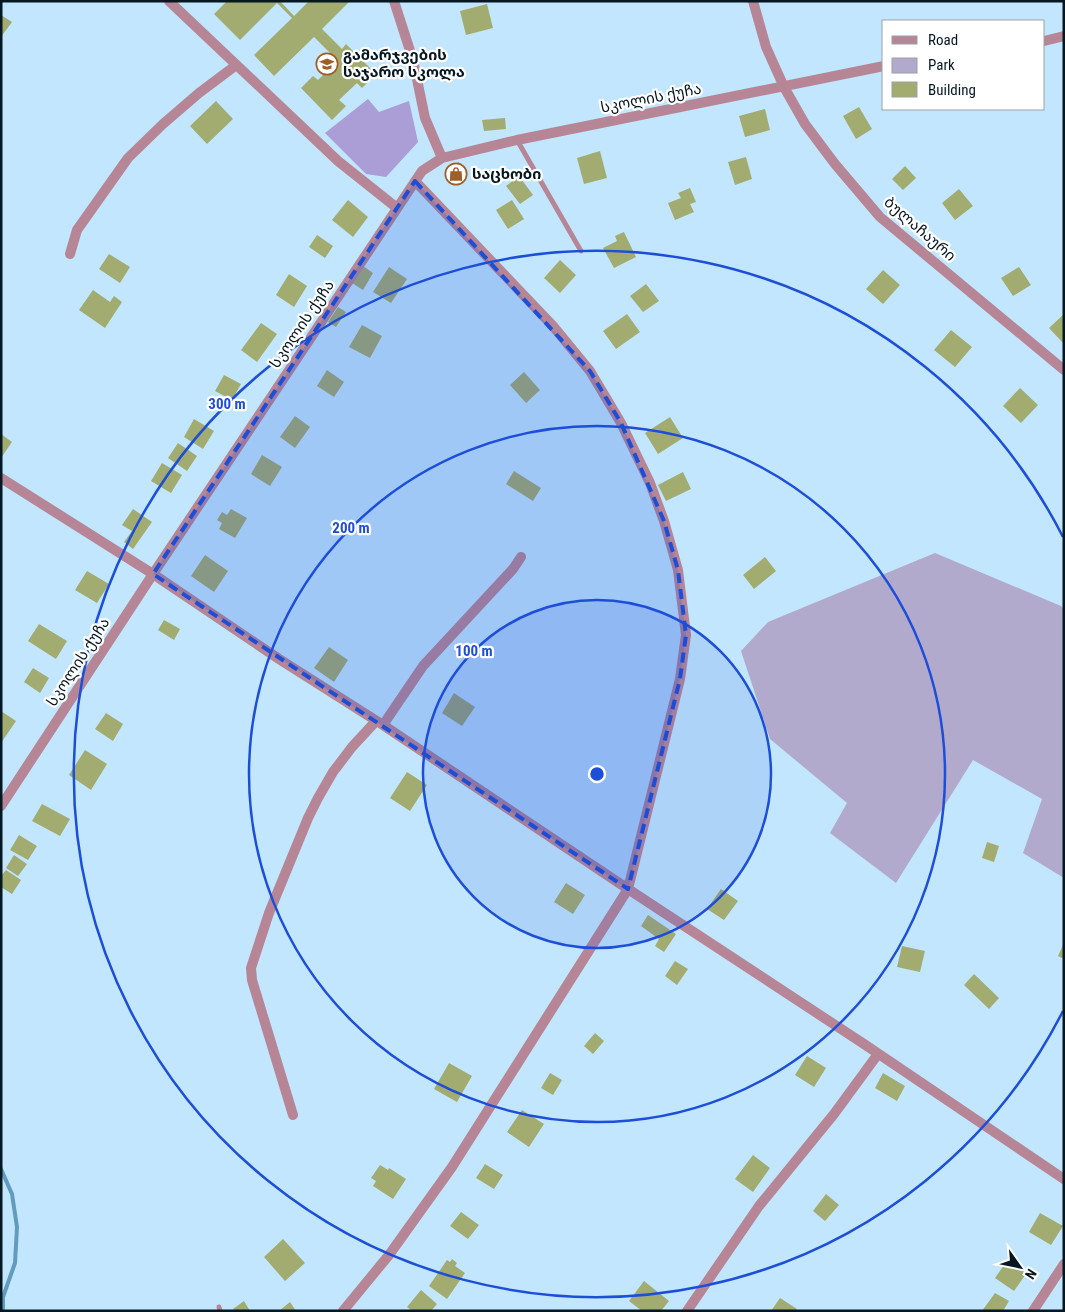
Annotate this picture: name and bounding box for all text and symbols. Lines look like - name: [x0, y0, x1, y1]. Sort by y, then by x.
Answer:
- legend: [882, 20, 1045, 110]
- text: Road: [928, 31, 958, 49]
- place label: გამარჯვების საჯარო სკოლა: [343, 46, 465, 81]
- school or university icon: გამარჯვების საჯარო სკოლა: [315, 52, 339, 76]
- text: Park: [928, 56, 955, 74]
- street label: სკოლის ქუჩა: [599, 79, 703, 117]
- text: Building: [928, 81, 976, 99]
- shop icon: საცხობი: [444, 162, 468, 186]
- place label: საცხობი: [472, 165, 541, 183]
- street label: ბულაჩაური: [880, 193, 960, 265]
- street label: სკოლის ქუჩა: [266, 277, 338, 371]
- text: 300 m: [208, 395, 246, 413]
- text: 200 m: [332, 519, 370, 537]
- street label: სკოლის ქუჩა: [43, 614, 113, 710]
- text: 100 m: [455, 642, 493, 660]
- centre of rings: [588, 765, 606, 783]
- north arrow: [995, 1242, 1045, 1292]
- text: N: [1022, 1266, 1040, 1282]

